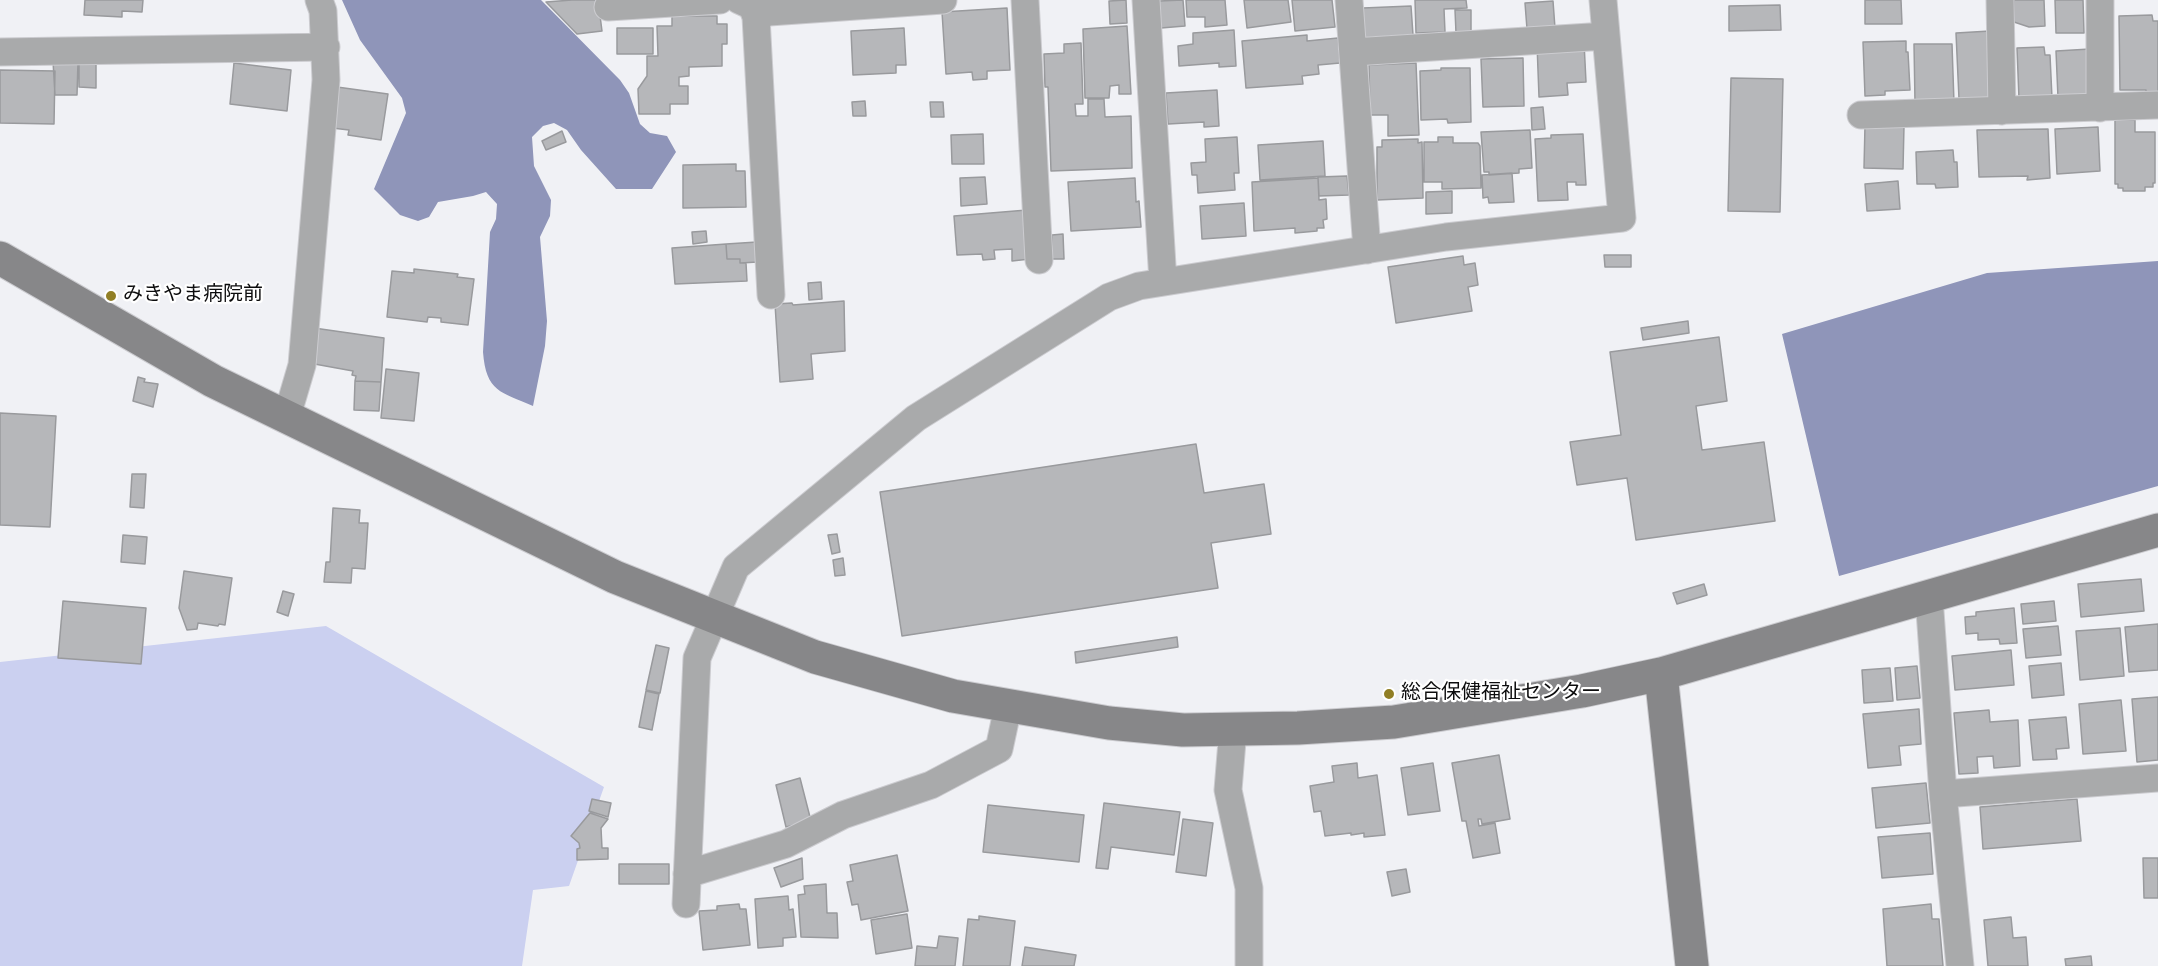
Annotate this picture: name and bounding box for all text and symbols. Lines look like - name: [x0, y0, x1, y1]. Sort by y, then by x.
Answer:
- place label: みきやま病院前: [123, 284, 263, 308]
- marker: みきやま病院前: [104, 289, 118, 303]
- place label: 総合保健福祉センター: [1401, 682, 1601, 706]
- marker: 総合保健福祉センター: [1382, 687, 1396, 701]

